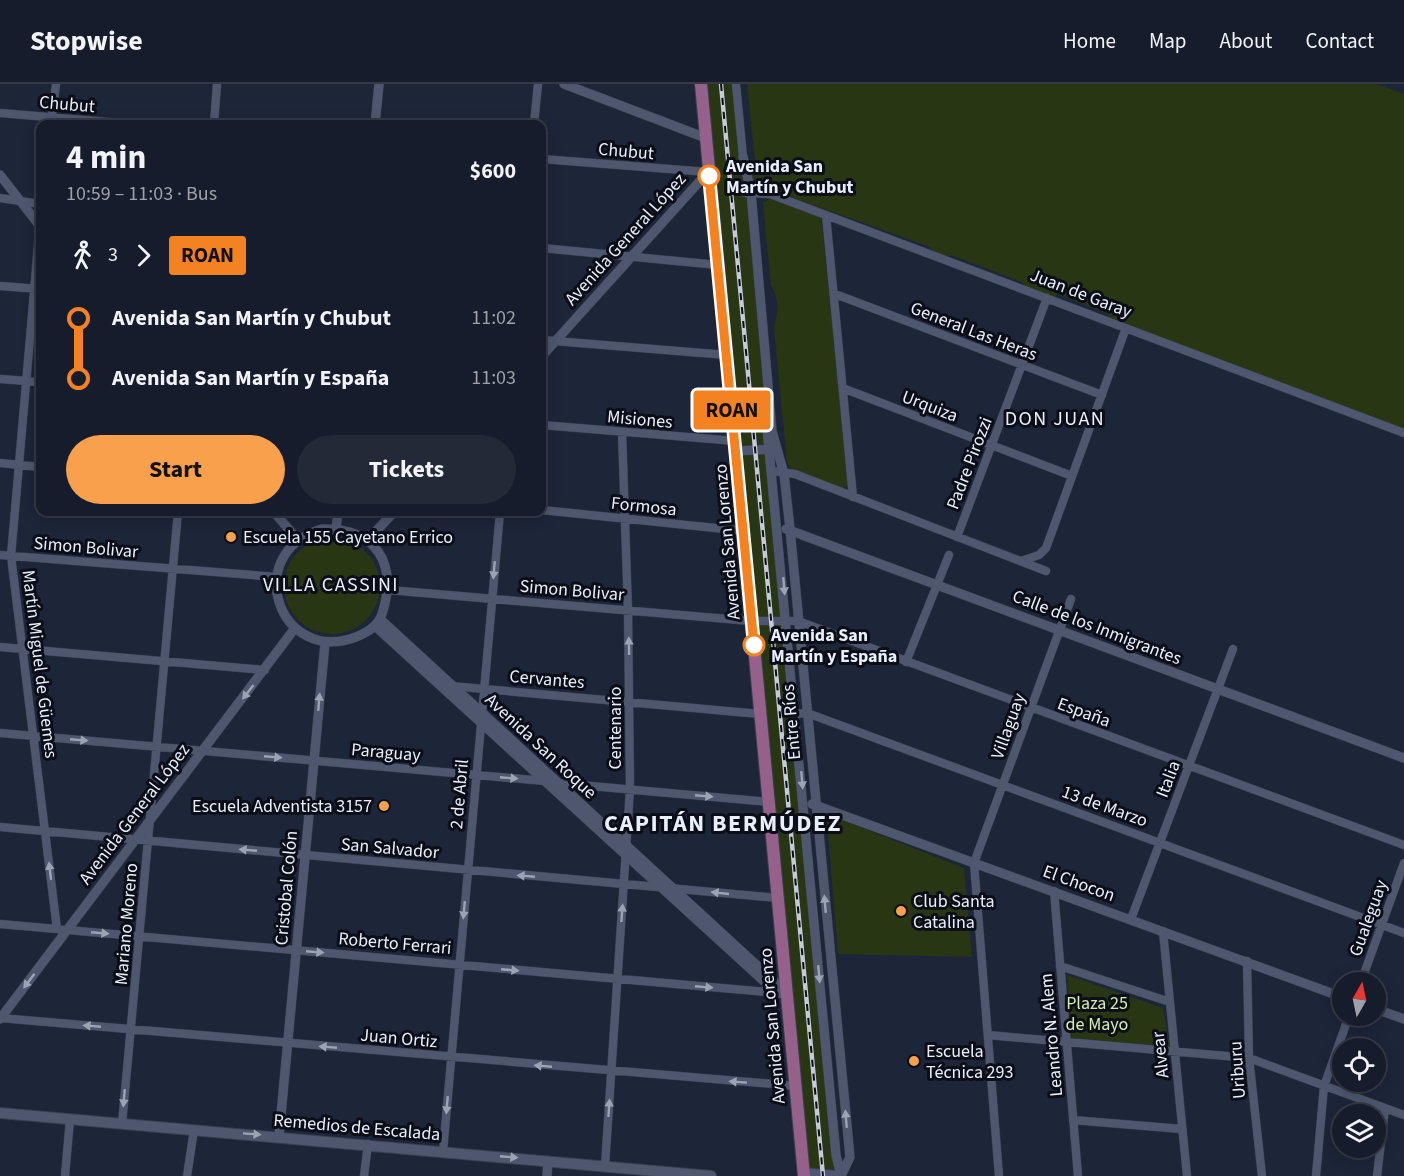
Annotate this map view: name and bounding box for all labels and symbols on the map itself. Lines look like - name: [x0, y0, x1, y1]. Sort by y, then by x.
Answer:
- street label: Chubut: [38, 90, 96, 119]
- street label: Chubut: [597, 137, 655, 166]
- place label: Avenida San Martín y Chubut: [725, 154, 854, 200]
- marker: Avenida San Martín y Chubut: [698, 165, 720, 187]
- street label: Avenida General López: [559, 167, 692, 311]
- street label: Juan de Garay: [1026, 263, 1136, 325]
- street label: General Las Heras: [907, 296, 1041, 367]
- street label: Urquiza: [898, 384, 961, 429]
- line badge: ROAN: [690, 390, 774, 430]
- street label: Misiones: [606, 404, 674, 435]
- district label: DON JUAN: [1005, 405, 1105, 433]
- street label: Padre Pirozzi: [940, 413, 999, 513]
- street label: Avenida San Lorenzo: [708, 463, 747, 621]
- street label: Formosa: [610, 491, 678, 522]
- place label: Escuela 155 Cayetano Errico: [243, 525, 453, 550]
- street label: Simon Bolivar: [33, 530, 140, 565]
- marker: Escuela 155 Cayetano Errico: [224, 530, 238, 544]
- one-way arrow: [489, 560, 499, 579]
- street label: Martín Miguel de Güemes: [16, 568, 63, 760]
- district label: VILLA CASSINI: [263, 571, 399, 599]
- street label: Simon Bolivar: [519, 573, 626, 608]
- one-way arrow: [779, 577, 788, 596]
- street label: Calle de los Inmigrantes: [1009, 584, 1185, 671]
- place label: Avenida San Martín y España: [770, 623, 897, 669]
- marker: Avenida San Martín y España: [743, 634, 765, 656]
- one-way arrow: [624, 637, 634, 656]
- street label: Cervantes: [508, 664, 585, 695]
- street label: Entre Ríos: [776, 683, 807, 761]
- one-way arrow: [241, 684, 254, 700]
- street label: Centenario: [603, 686, 628, 770]
- street label: Avenida San Roque: [479, 688, 602, 805]
- street label: Villaguay: [985, 689, 1032, 763]
- street label: España: [1054, 691, 1114, 734]
- one-way arrow: [315, 692, 324, 711]
- one-way arrow: [70, 735, 89, 745]
- street label: Paraguay: [350, 737, 422, 768]
- street label: Avenida General López: [73, 738, 196, 890]
- one-way arrow: [264, 752, 283, 762]
- street label: Italia: [1150, 757, 1187, 801]
- street label: 2 de Abril: [444, 758, 475, 830]
- one-way arrow: [797, 771, 806, 790]
- one-way arrow: [500, 773, 519, 783]
- street label: 13 de Marzo: [1058, 779, 1151, 834]
- one-way arrow: [694, 791, 713, 801]
- place label: Escuela Adventista 3157: [192, 794, 372, 819]
- marker: Escuela Adventista 3157: [377, 799, 391, 813]
- district label: CAPITÁN BERMÚDEZ: [604, 806, 842, 841]
- street label: Cristobal Colón: [269, 830, 304, 946]
- street label: San Salvador: [340, 832, 441, 865]
- one-way arrow: [238, 845, 257, 855]
- street label: El Chocon: [1039, 859, 1118, 908]
- one-way arrow: [45, 862, 55, 881]
- street label: Mariano Moreno: [109, 862, 144, 986]
- one-way arrow: [516, 871, 535, 881]
- street label: Gualeguay: [1343, 876, 1394, 960]
- one-way arrow: [710, 888, 729, 898]
- place label: Club Santa Catalina: [913, 889, 995, 935]
- one-way arrow: [820, 895, 830, 914]
- one-way arrow: [459, 901, 469, 920]
- one-way arrow: [617, 904, 626, 923]
- marker: Club Santa Catalina: [894, 904, 908, 918]
- street label: Roberto Ferrari: [337, 926, 453, 961]
- one-way arrow: [91, 928, 110, 938]
- one-way arrow: [306, 947, 325, 957]
- street label: Avenida San Lorenzo: [753, 947, 792, 1105]
- one-way arrow: [500, 965, 519, 974]
- one-way arrow: [815, 965, 824, 984]
- street label: Leandro N. Alem: [1034, 972, 1069, 1098]
- north arrow: [1332, 972, 1386, 1026]
- one-way arrow: [23, 974, 35, 989]
- one-way arrow: [694, 982, 713, 992]
- park label: Plaza 25 de Mayo: [1066, 991, 1128, 1037]
- one-way arrow: [83, 1021, 102, 1031]
- street label: Juan Ortiz: [359, 1023, 439, 1054]
- street label: Alvear: [1146, 1030, 1175, 1079]
- place label: Escuela Técnica 293: [926, 1039, 1013, 1085]
- street label: Uriburu: [1223, 1040, 1252, 1100]
- one-way arrow: [319, 1042, 338, 1052]
- marker: Escuela Técnica 293: [907, 1054, 921, 1068]
- one-way arrow: [534, 1061, 553, 1071]
- one-way arrow: [728, 1077, 747, 1087]
- one-way arrow: [119, 1088, 129, 1107]
- one-way arrow: [442, 1095, 452, 1114]
- one-way arrow: [604, 1098, 613, 1117]
- street label: Remedios de Escalada: [272, 1108, 441, 1147]
- one-way arrow: [841, 1110, 851, 1129]
- one-way arrow: [243, 1129, 262, 1139]
- one-way arrow: [500, 1152, 519, 1162]

